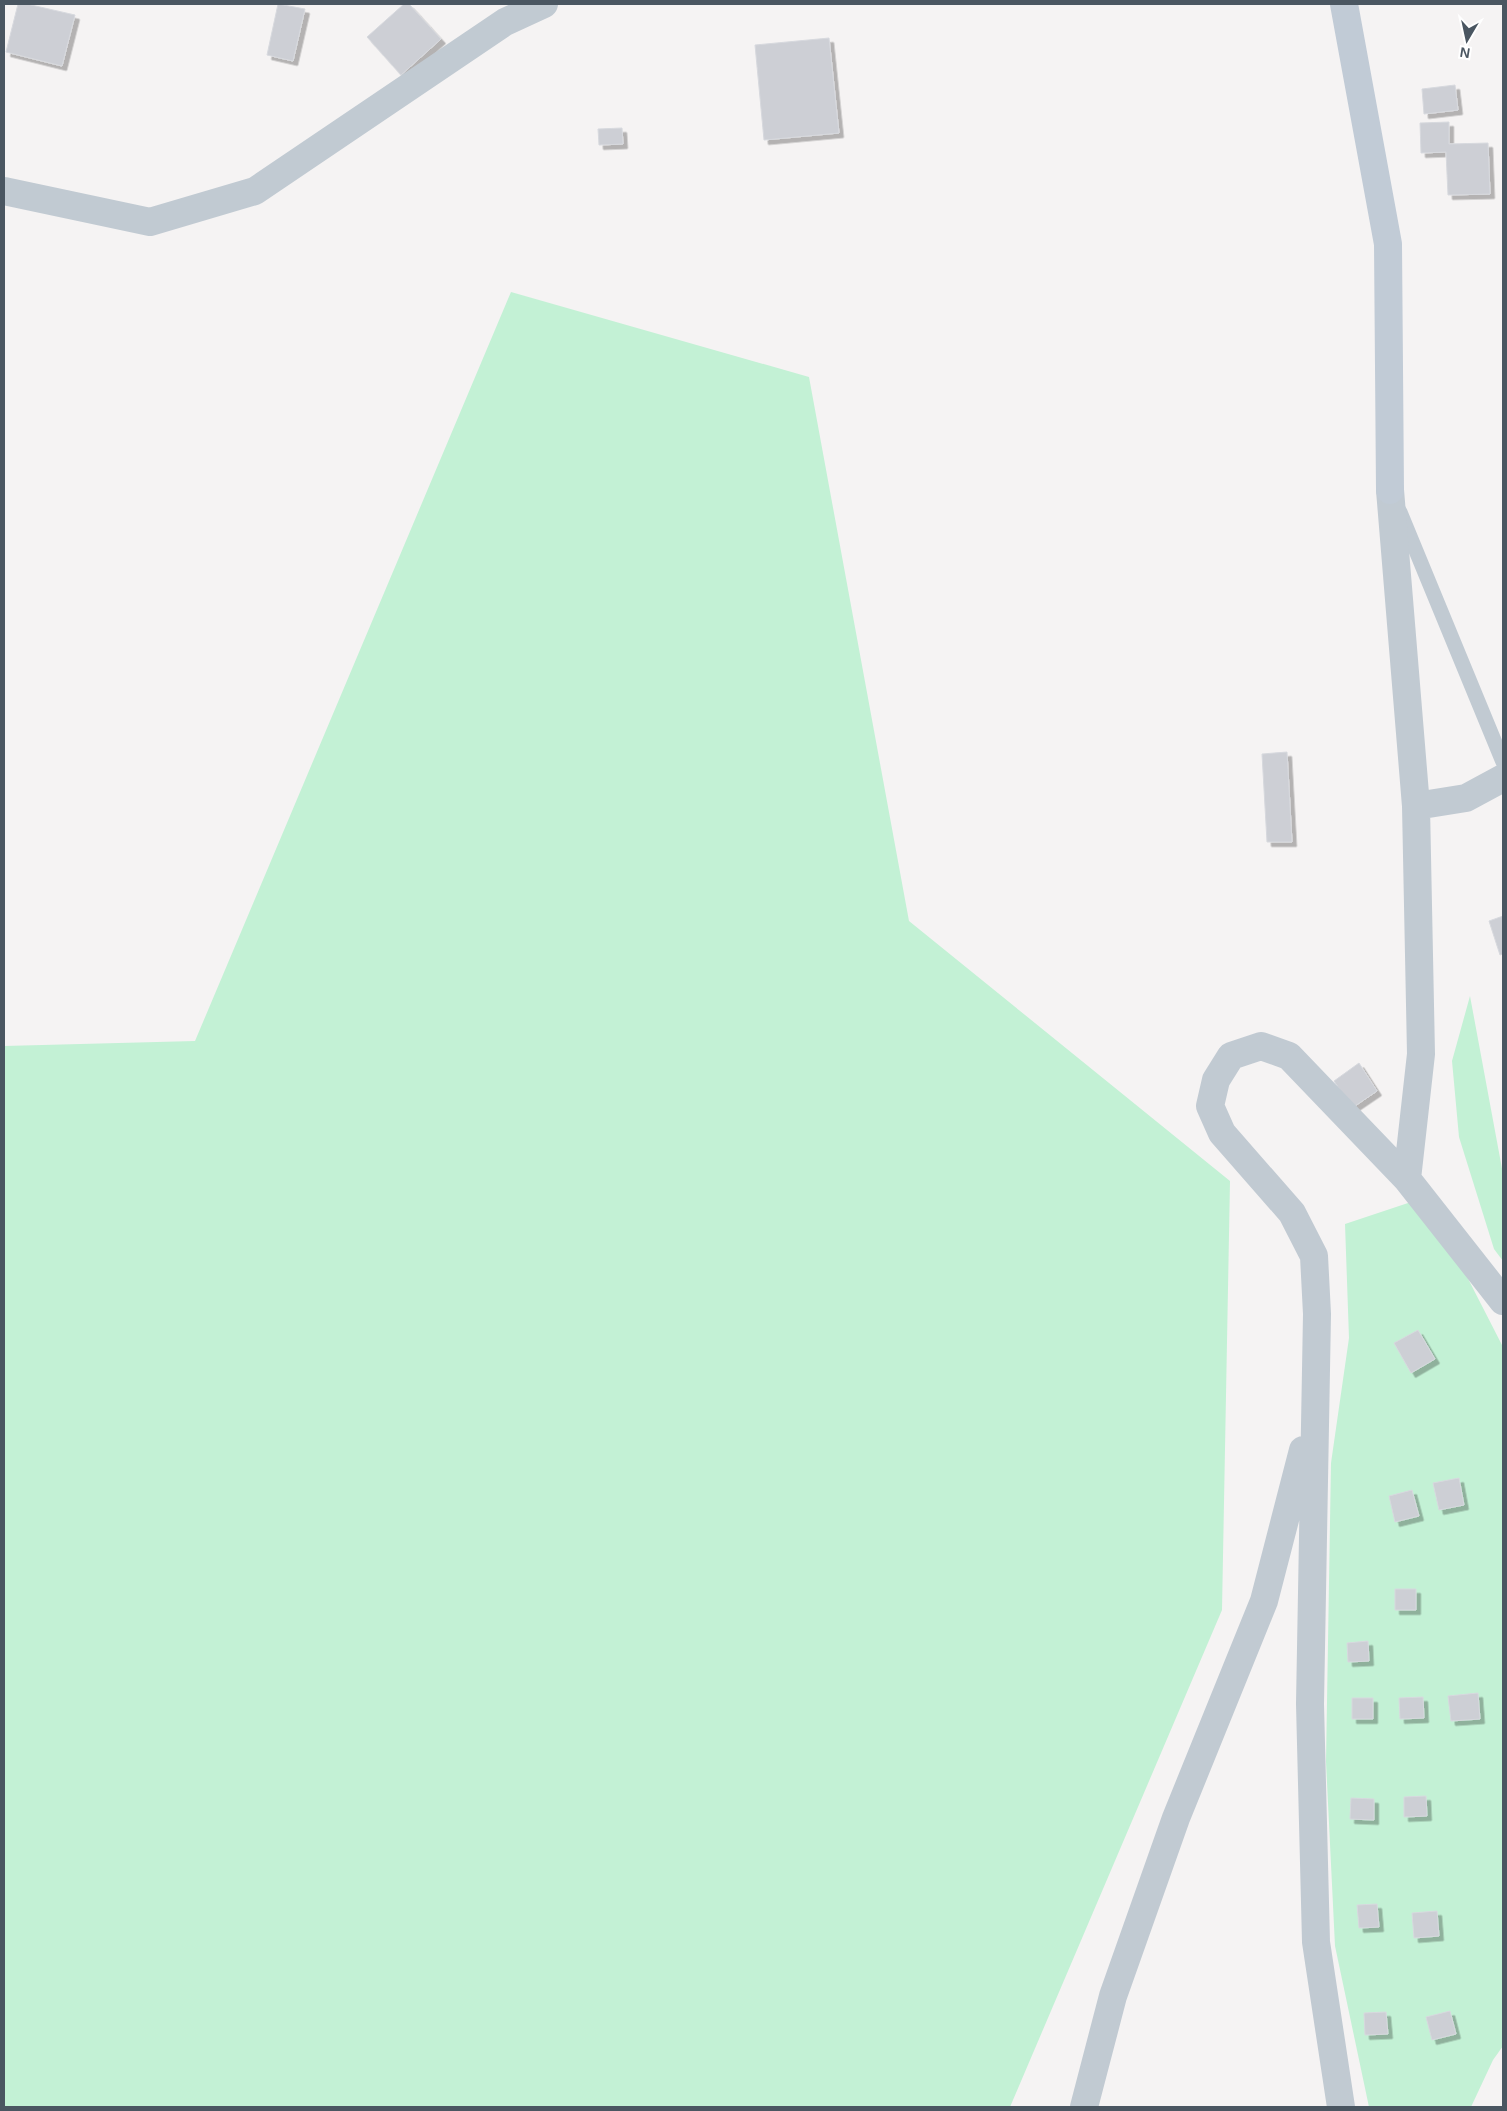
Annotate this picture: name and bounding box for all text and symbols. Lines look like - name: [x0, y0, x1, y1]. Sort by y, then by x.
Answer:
- north arrow: [1442, 15, 1492, 65]
- text: N: [1459, 44, 1471, 62]

